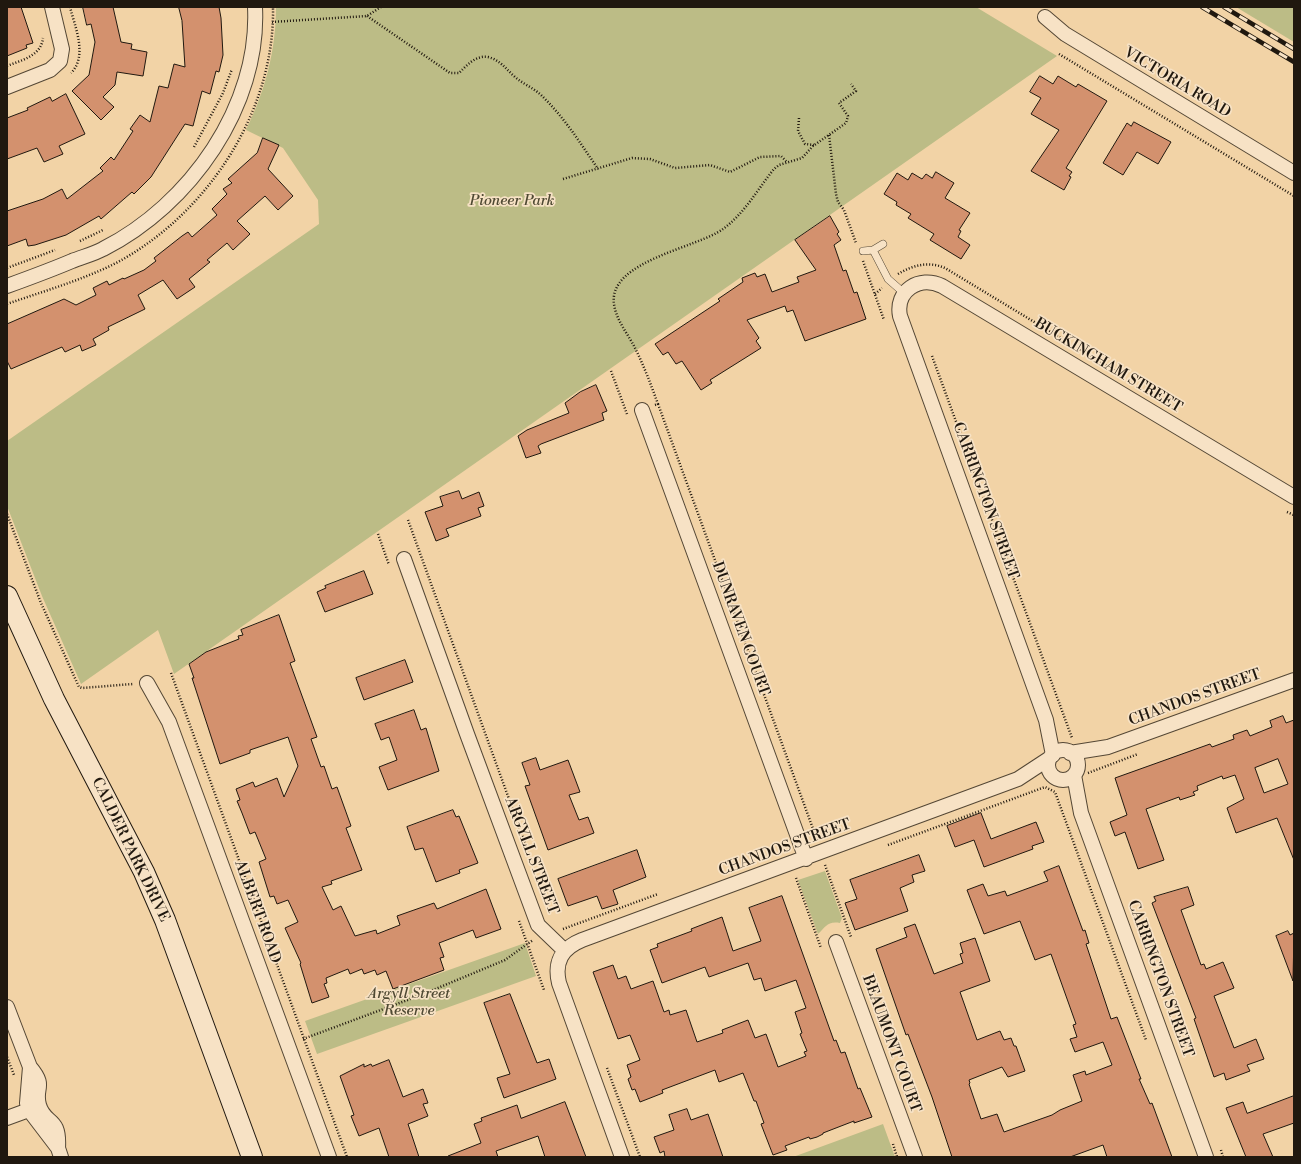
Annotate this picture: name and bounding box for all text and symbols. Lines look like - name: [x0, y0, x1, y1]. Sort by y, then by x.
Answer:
- street label: VICTORIA ROAD: [1120, 44, 1234, 122]
- park label: Pioneer Park: [470, 192, 554, 210]
- street label: BUCKINGHAM STREET: [1031, 315, 1185, 417]
- street label: CARRINGTON STREET: [948, 420, 1022, 582]
- street label: DUNRAVEN COURT: [707, 559, 773, 699]
- street label: CHANDOS STREET: [1126, 666, 1264, 730]
- street label: CALDER PARK DRIVE: [87, 775, 173, 925]
- street label: ARGYLL STREET: [500, 795, 562, 917]
- street label: CHANDOS STREET: [716, 816, 854, 880]
- street label: ALBERT ROAD: [230, 858, 284, 966]
- street label: CARRINGTON STREET: [1123, 898, 1197, 1060]
- street label: BEAUMONT COURT: [858, 973, 924, 1115]
- park label: Argyll Street Reserve: [368, 985, 450, 1020]

